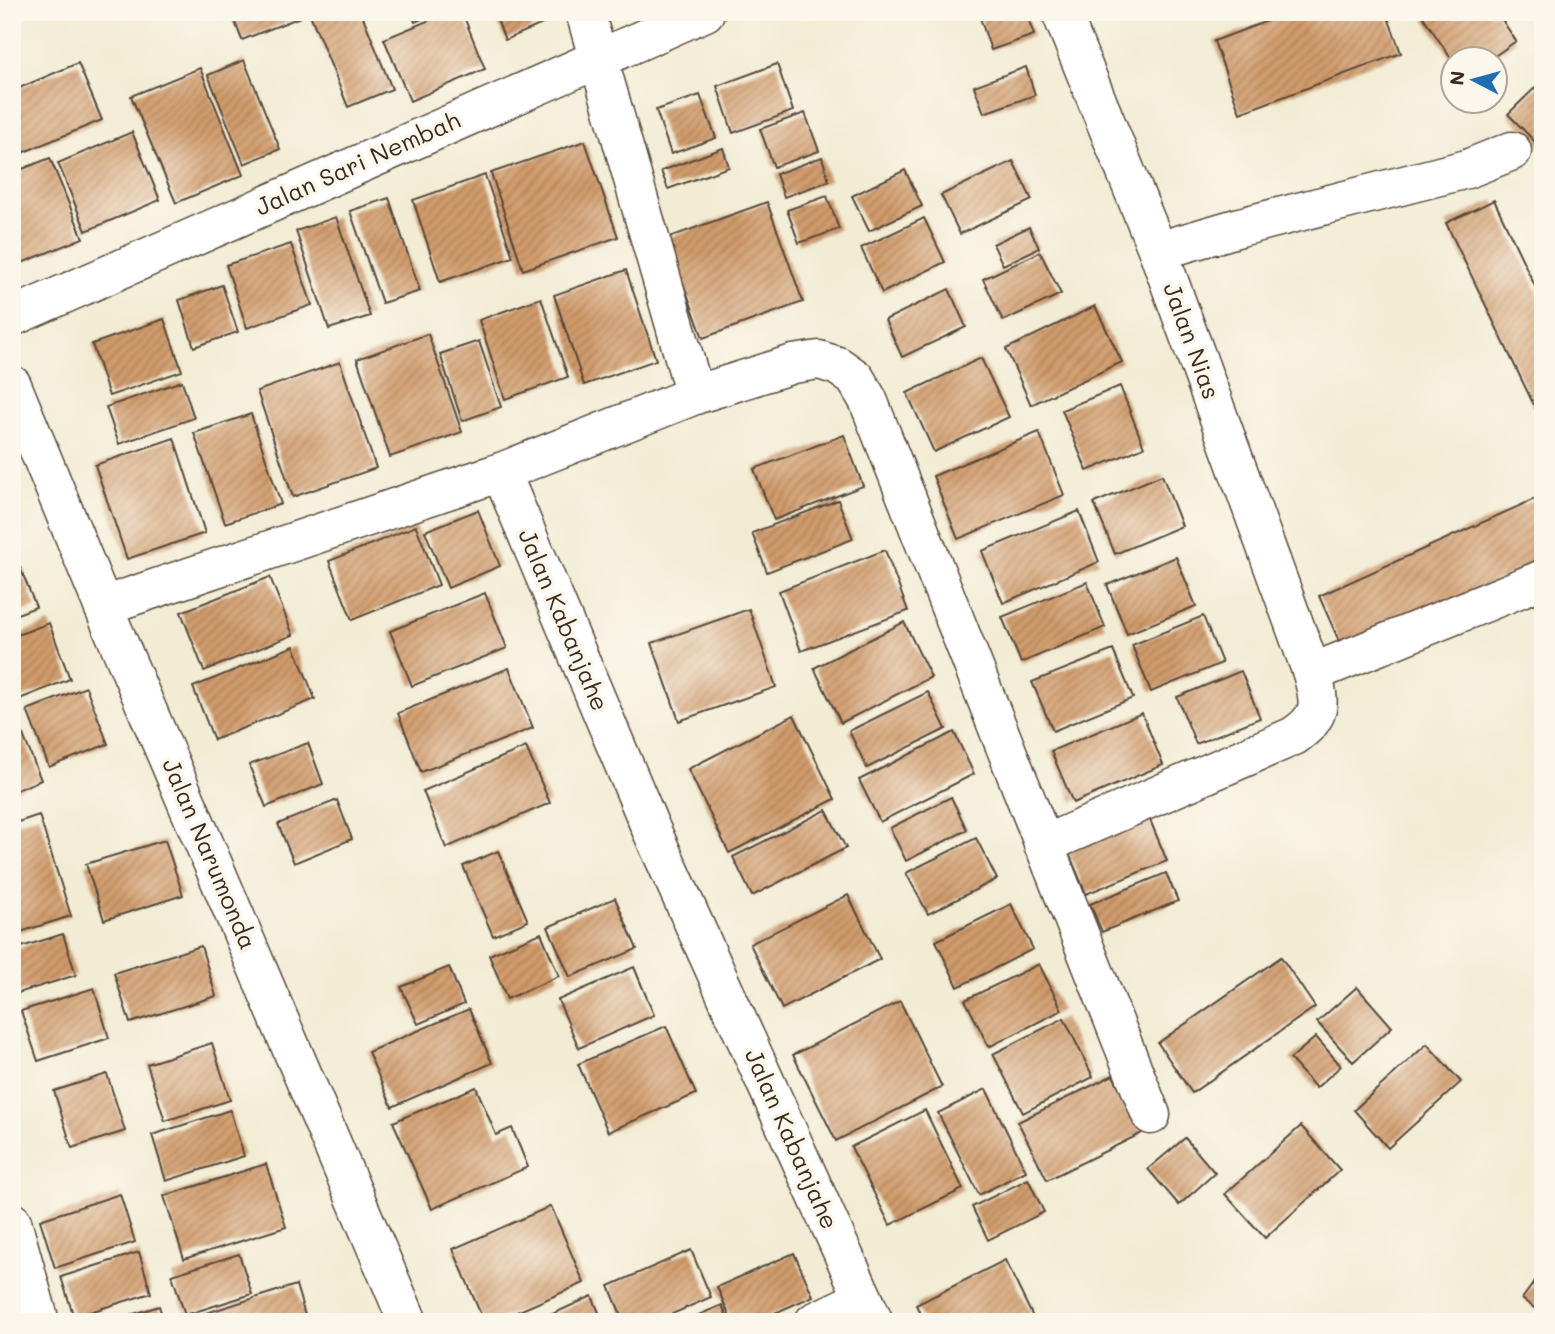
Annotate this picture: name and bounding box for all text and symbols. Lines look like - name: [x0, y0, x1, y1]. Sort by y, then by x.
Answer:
- north arrow: [1440, 46, 1510, 116]
- text: N: [1443, 70, 1470, 87]
- street label: Jalan Sari Nembah: [250, 104, 465, 222]
- street label: Jalan Nias: [1157, 278, 1228, 403]
- street label: Jalan Kabanjahe: [512, 524, 617, 715]
- street label: Jalan Narumonda: [156, 753, 265, 954]
- street label: Jalan Kabanjahe: [739, 1043, 846, 1234]

